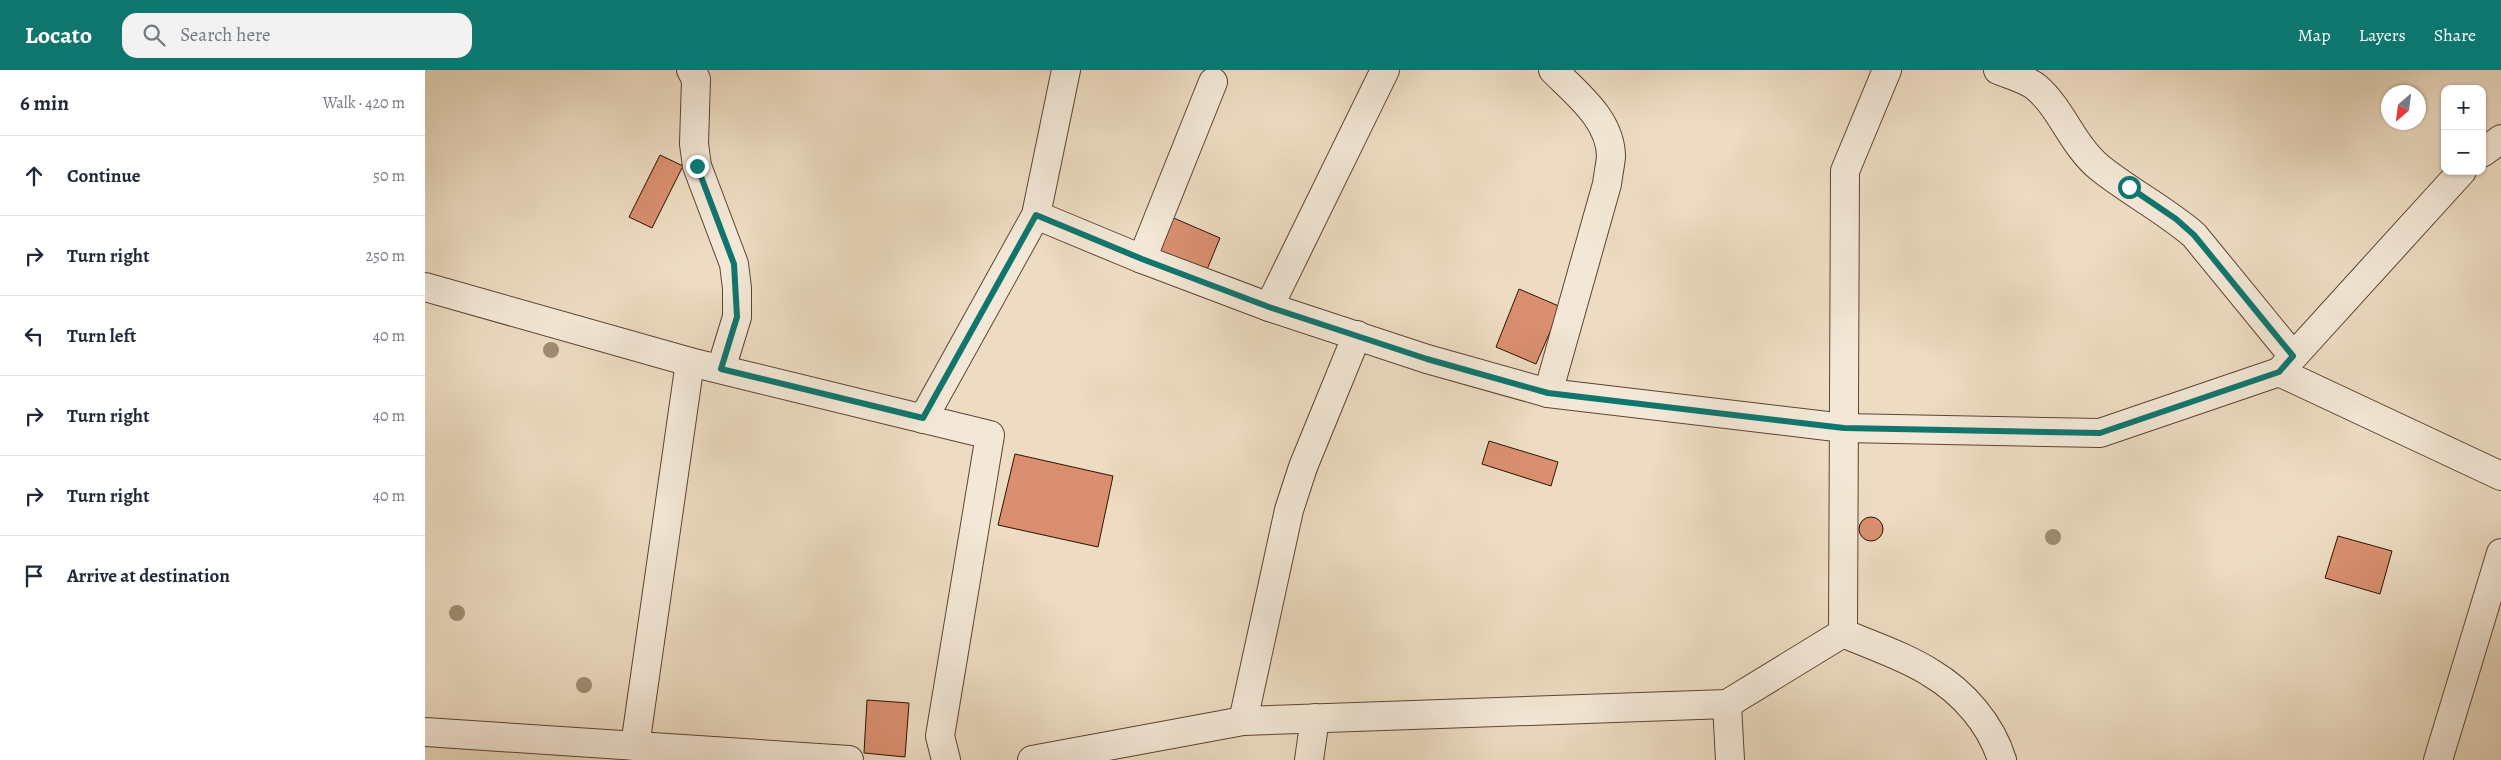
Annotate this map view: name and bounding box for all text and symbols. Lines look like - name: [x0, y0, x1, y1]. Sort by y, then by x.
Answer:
- search box: [122, 13, 472, 58]
- text: Locato: [25, 19, 92, 51]
- icon: search: [140, 21, 168, 49]
- text: Search here: [180, 22, 271, 48]
- text: Map: [2298, 23, 2331, 47]
- text: Layers: [2359, 23, 2406, 47]
- text: Share: [2434, 23, 2476, 47]
- north arrow: [2381, 85, 2426, 130]
- map controls: [2441, 85, 2486, 175]
- button: +: [2441, 85, 2486, 130]
- text: 6 min: [20, 89, 69, 117]
- text: Walk · 420 m: [323, 92, 405, 114]
- button: −: [2441, 130, 2486, 175]
- route end: [686, 155, 709, 178]
- icon: ahead: [20, 162, 48, 190]
- text: Continue: [67, 163, 141, 189]
- text: 50 m: [373, 165, 405, 187]
- route start: [2118, 176, 2141, 199]
- icon: right: [20, 242, 48, 270]
- text: Turn right: [67, 243, 149, 269]
- text: 250 m: [366, 245, 405, 267]
- icon: left: [20, 322, 48, 350]
- text: Turn left: [67, 323, 136, 349]
- text: 40 m: [373, 325, 405, 347]
- icon: right: [20, 402, 48, 430]
- text: Turn right: [67, 403, 149, 429]
- text: 40 m: [373, 405, 405, 427]
- icon: right: [20, 482, 48, 510]
- text: Turn right: [67, 483, 149, 509]
- text: 40 m: [373, 485, 405, 507]
- icon: arrive: [20, 562, 48, 590]
- text: Arrive at destination: [67, 563, 230, 589]

